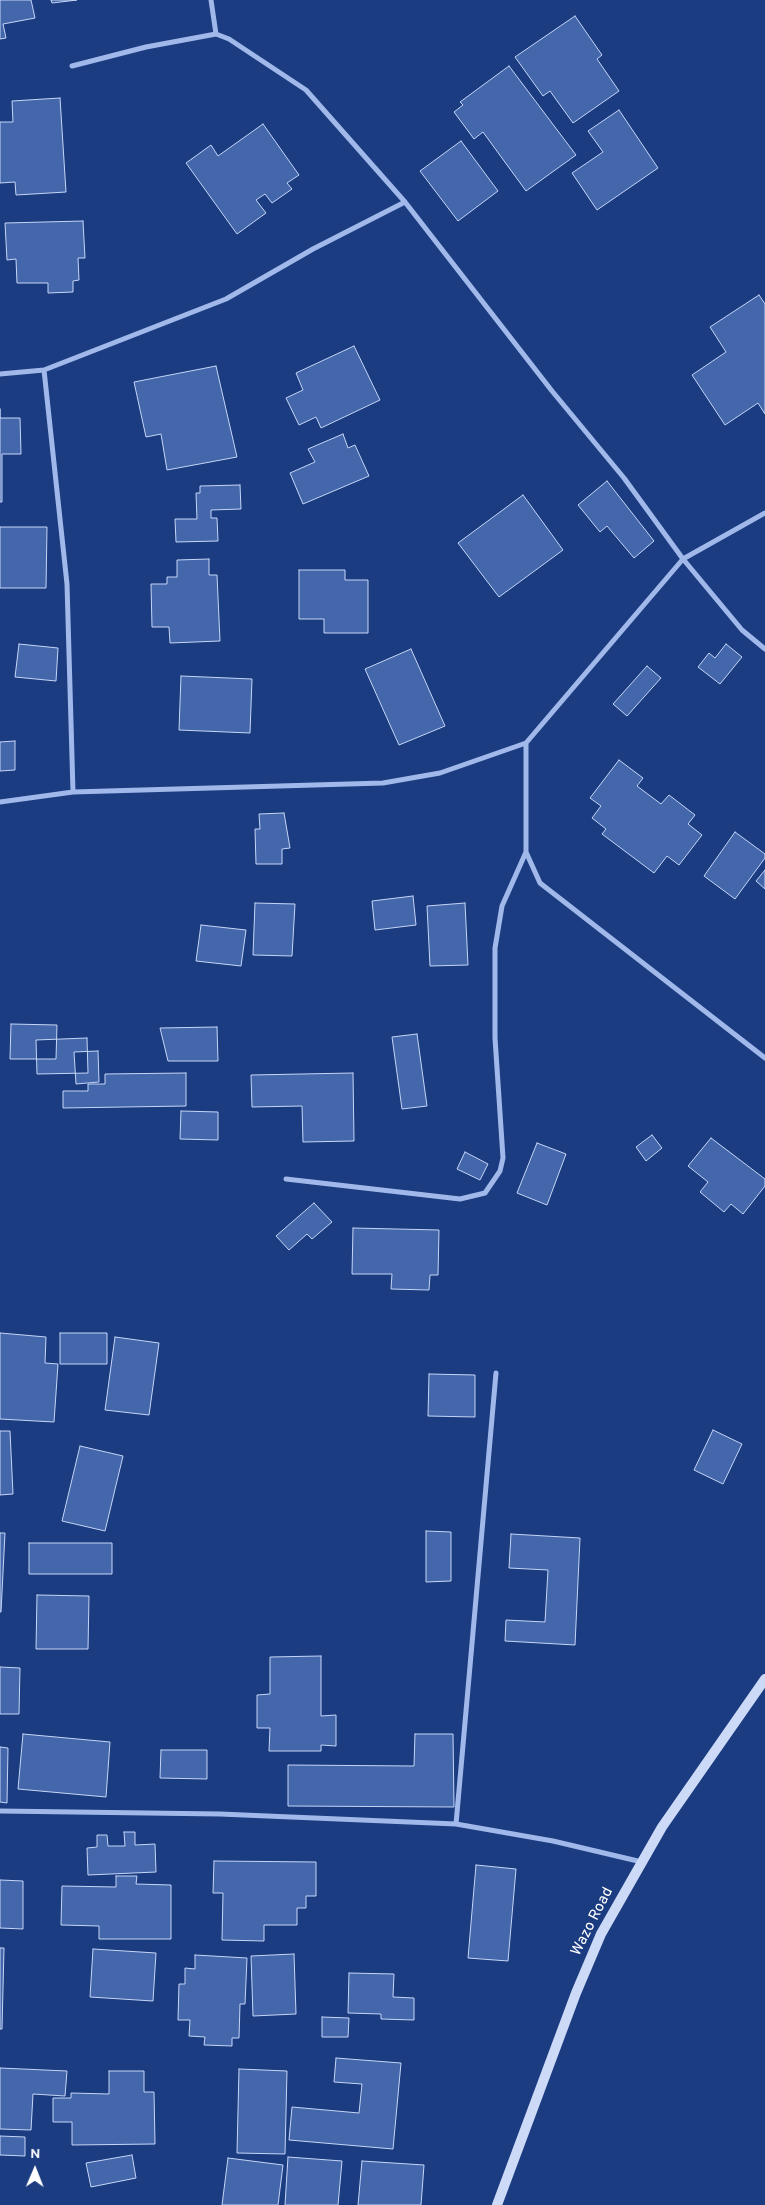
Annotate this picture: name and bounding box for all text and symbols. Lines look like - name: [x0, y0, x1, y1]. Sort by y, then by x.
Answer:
- street label: Wazo Road: [568, 1885, 618, 1959]
- north arrow: [10, 2145, 60, 2195]
- text: N: [30, 2146, 40, 2163]

